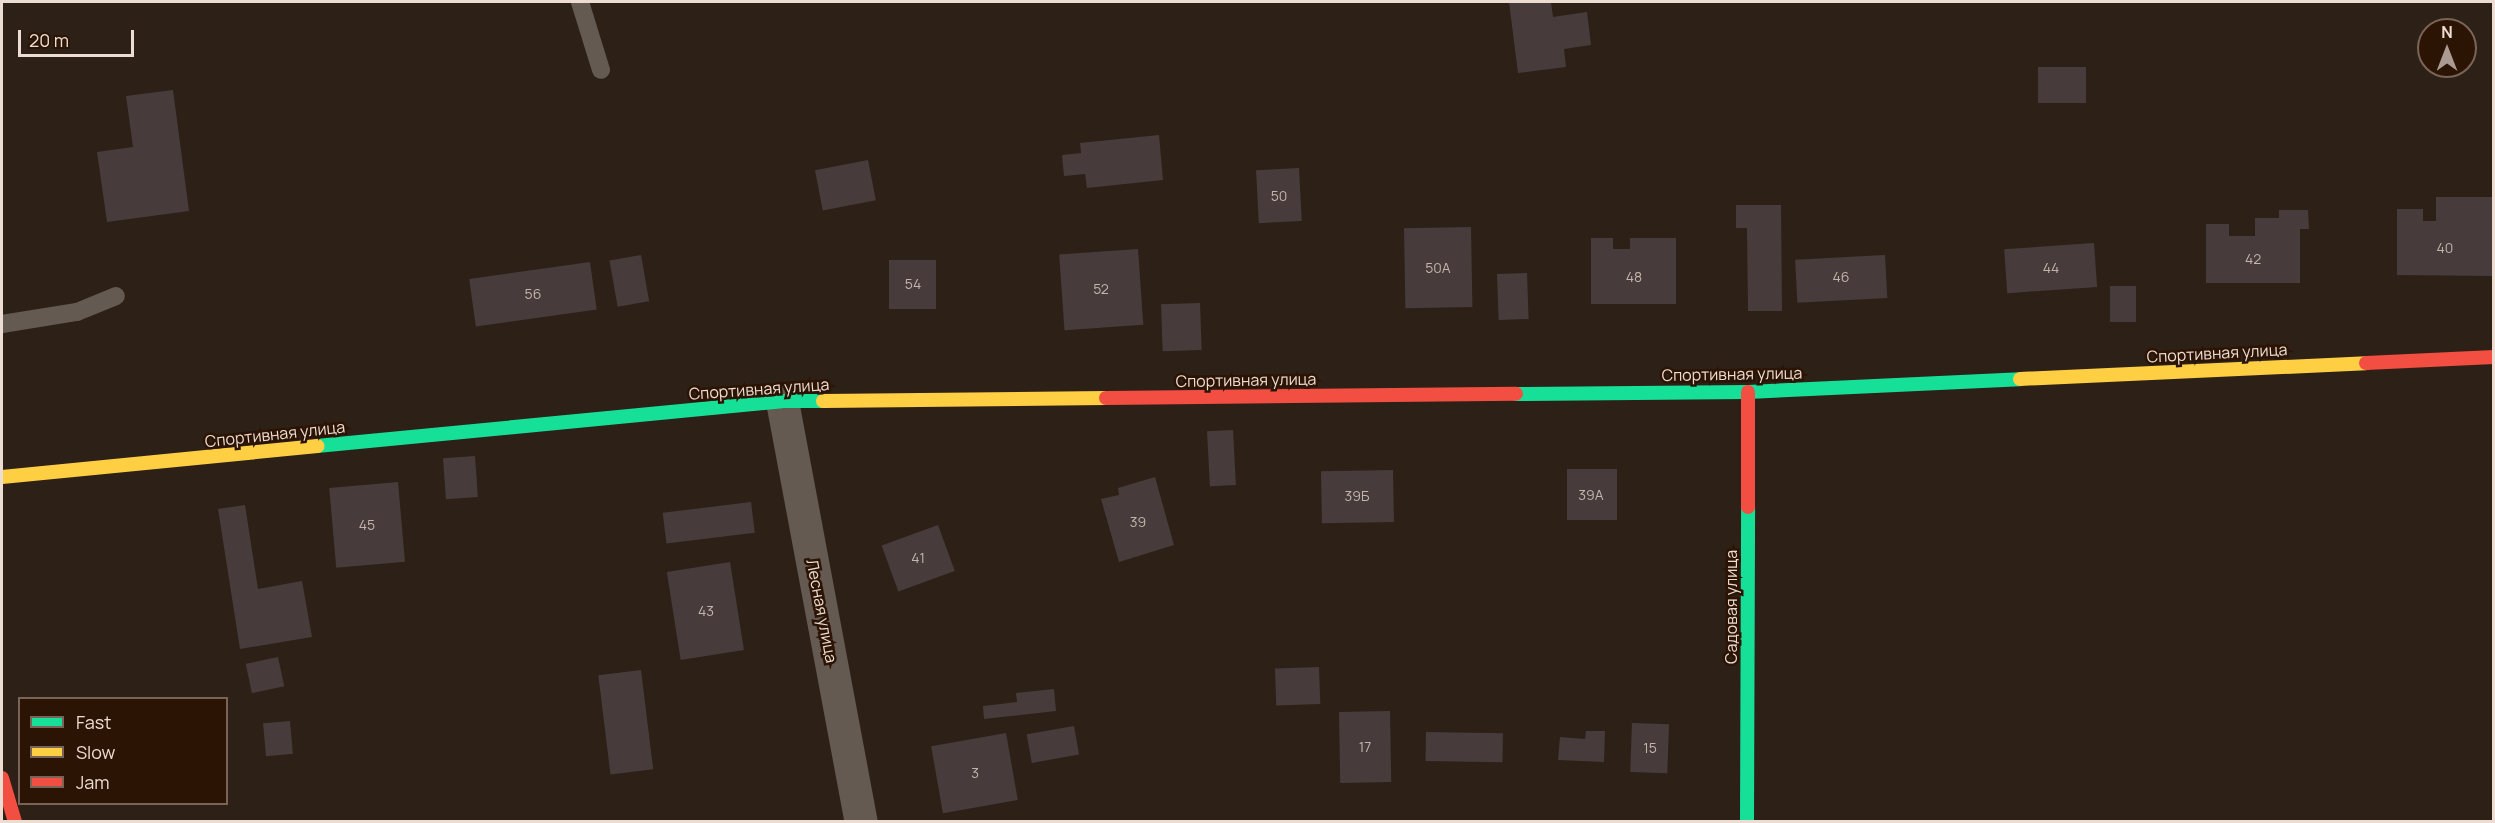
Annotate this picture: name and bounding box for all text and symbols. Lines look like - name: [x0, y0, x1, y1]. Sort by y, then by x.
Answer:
- scale bar: [21, 18, 136, 56]
- north arrow: [2417, 18, 2477, 78]
- text: N: [2441, 21, 2453, 43]
- text: 20 m: [29, 28, 69, 52]
- house number: 50: [1271, 188, 1287, 204]
- house number: 40: [2437, 240, 2453, 256]
- house number: 42: [2245, 251, 2261, 267]
- house number: 50А: [1425, 260, 1451, 276]
- house number: 44: [2043, 260, 2059, 276]
- house number: 48: [1626, 269, 1642, 285]
- house number: 46: [1833, 269, 1849, 285]
- house number: 54: [905, 276, 921, 292]
- house number: 52: [1093, 281, 1109, 297]
- house number: 56: [525, 286, 541, 302]
- street label: Спортивная улица: [2146, 340, 2288, 366]
- street label: Спортивная улица: [1661, 363, 1803, 385]
- street label: Спортивная улица: [1175, 369, 1317, 391]
- street label: Спортивная улица: [688, 375, 830, 403]
- street label: Спортивная улица: [204, 417, 346, 451]
- house number: 39А: [1578, 487, 1604, 503]
- house number: 39Б: [1345, 488, 1369, 504]
- house number: 39: [1130, 514, 1146, 530]
- house number: 45: [359, 517, 375, 533]
- house number: 41: [911, 550, 925, 566]
- street label: Садовая улица: [1721, 550, 1741, 664]
- street label: Лесная улица: [803, 558, 841, 664]
- house number: 43: [698, 603, 714, 619]
- legend: [18, 697, 228, 805]
- text: Fast: [76, 710, 111, 734]
- house number: 17: [1359, 739, 1371, 755]
- text: Slow: [76, 740, 115, 764]
- house number: 15: [1643, 740, 1657, 756]
- house number: 3: [971, 765, 979, 781]
- text: Jam: [76, 770, 110, 794]

